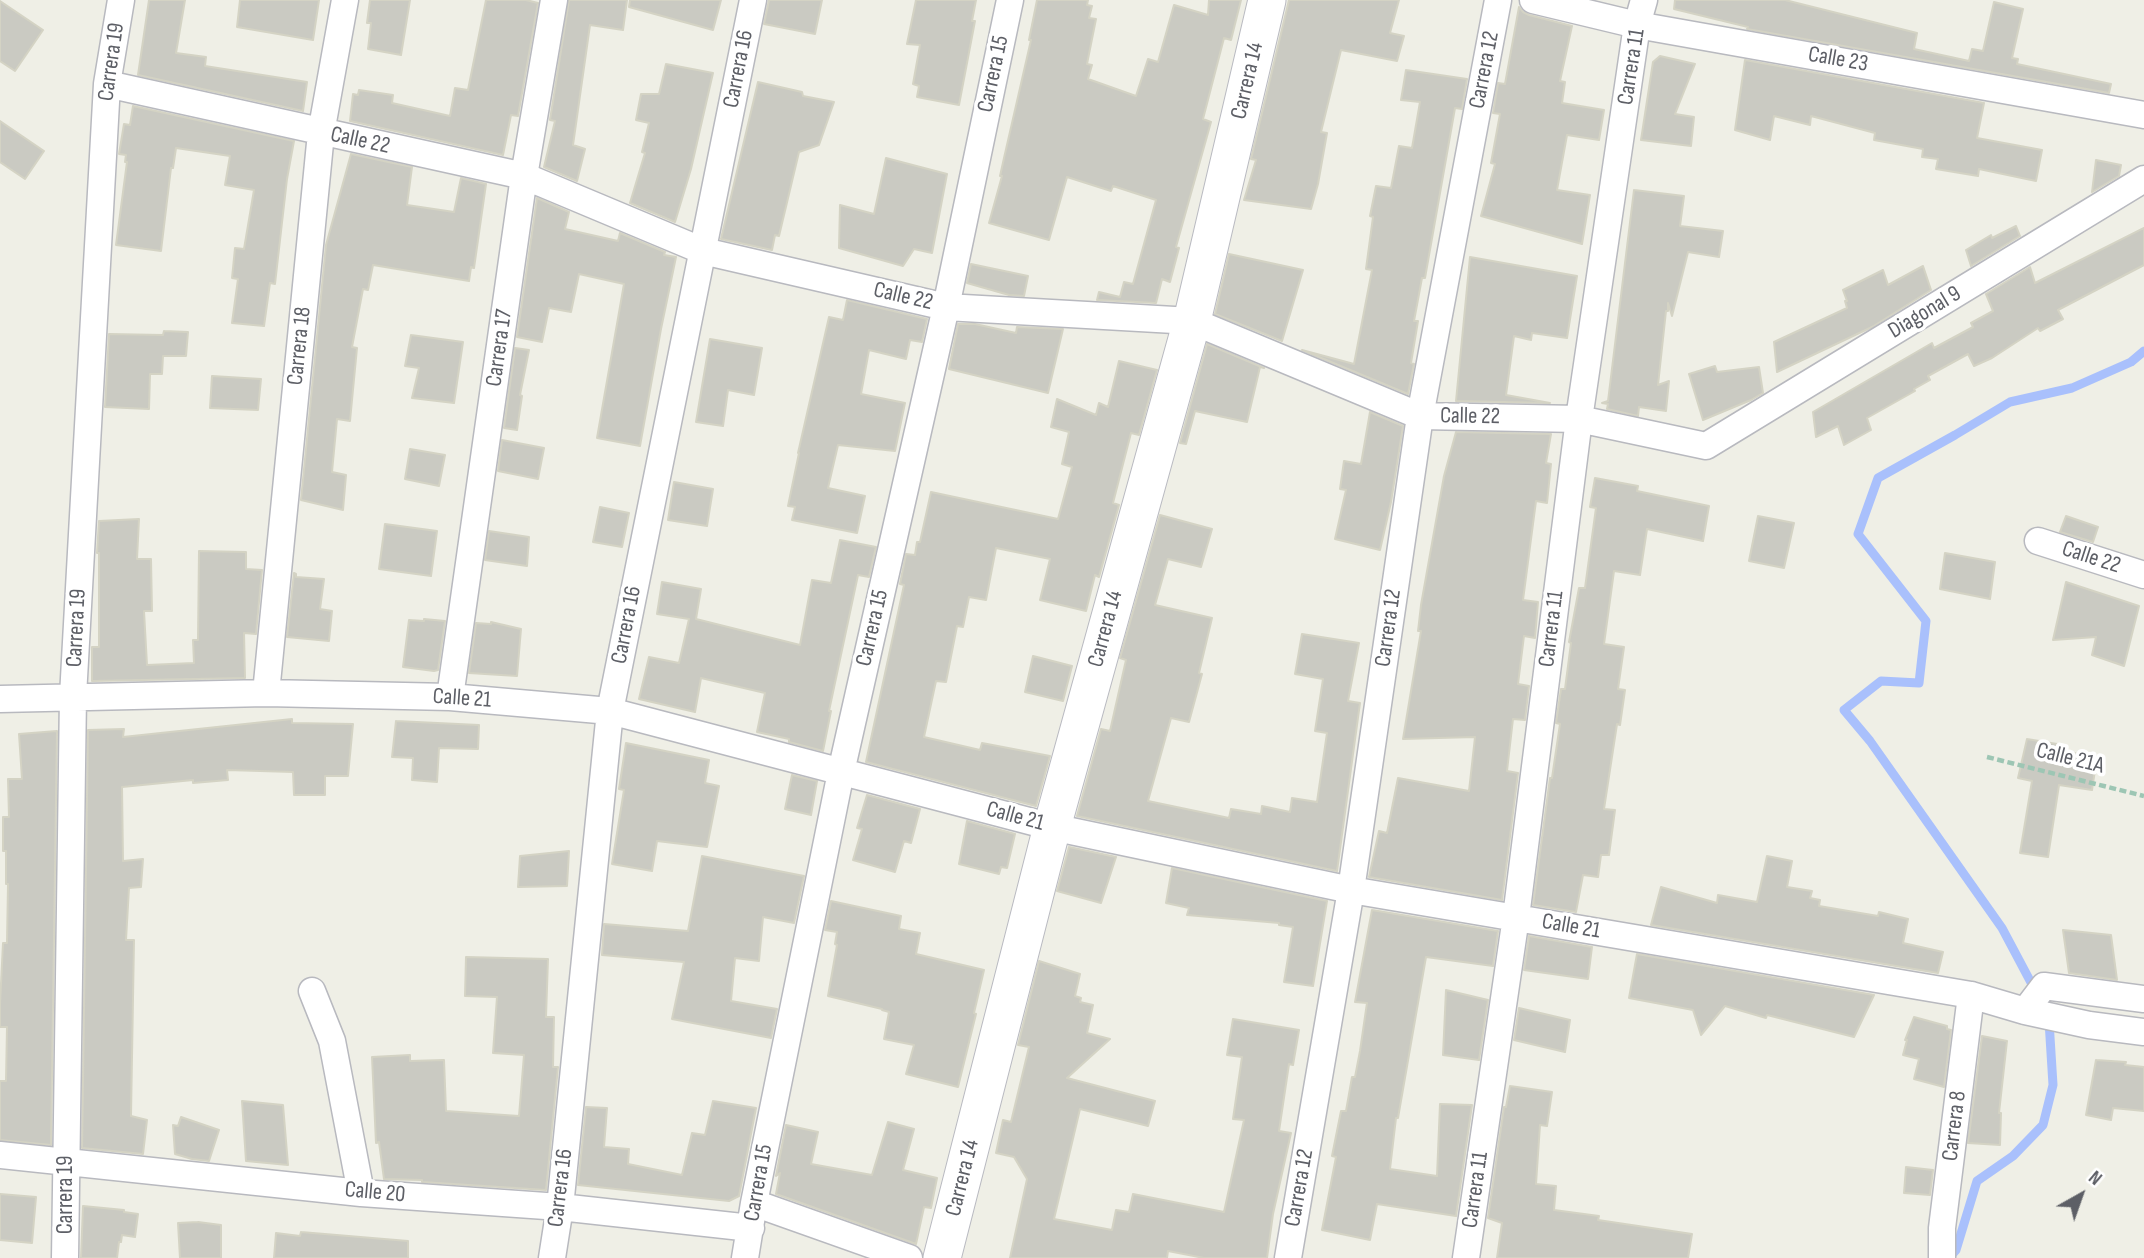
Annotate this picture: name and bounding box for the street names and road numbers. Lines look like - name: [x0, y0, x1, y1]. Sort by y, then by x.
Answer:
- street label: Carrera 19: [93, 21, 131, 103]
- street label: Carrera 11: [1612, 27, 1652, 107]
- street label: Carrera 16: [718, 28, 760, 110]
- street label: Carrera 12: [1464, 29, 1506, 111]
- street label: Carrera 15: [972, 33, 1016, 115]
- street label: Carrera 14: [1226, 40, 1270, 122]
- street label: Calle 23: [1806, 41, 1870, 79]
- street label: Calle 22: [328, 121, 392, 161]
- street label: Calle 22: [871, 277, 935, 317]
- street label: Diagonal 9: [1884, 281, 1966, 345]
- street label: Carrera 18: [282, 305, 318, 387]
- street label: Carrera 17: [481, 308, 519, 388]
- street label: Calle 22: [1440, 403, 1500, 431]
- street label: Calle 22: [2058, 536, 2124, 580]
- street label: Carrera 16: [606, 584, 648, 666]
- street label: Carrera 15: [851, 587, 895, 669]
- street label: Carrera 12: [1370, 587, 1408, 669]
- street label: Carrera 19: [61, 588, 93, 668]
- street label: Carrera 14: [1083, 588, 1129, 670]
- street label: Carrera 11: [1534, 589, 1570, 669]
- street label: Calle 21: [432, 683, 492, 715]
- street label: Calle 21A: [2033, 737, 2107, 781]
- street label: Calle 21: [983, 796, 1047, 838]
- street label: Calle 21: [1540, 908, 1602, 946]
- street label: Carrera 8: [1937, 1089, 1973, 1163]
- street label: Carrera 14: [940, 1137, 986, 1219]
- street label: Carrera 15: [739, 1142, 779, 1224]
- street label: Carrera 16: [543, 1147, 579, 1229]
- street label: Carrera 12: [1280, 1147, 1320, 1229]
- street label: Carrera 11: [1457, 1150, 1495, 1230]
- street label: Carrera 19: [52, 1156, 80, 1234]
- street label: Calle 20: [344, 1177, 406, 1209]

